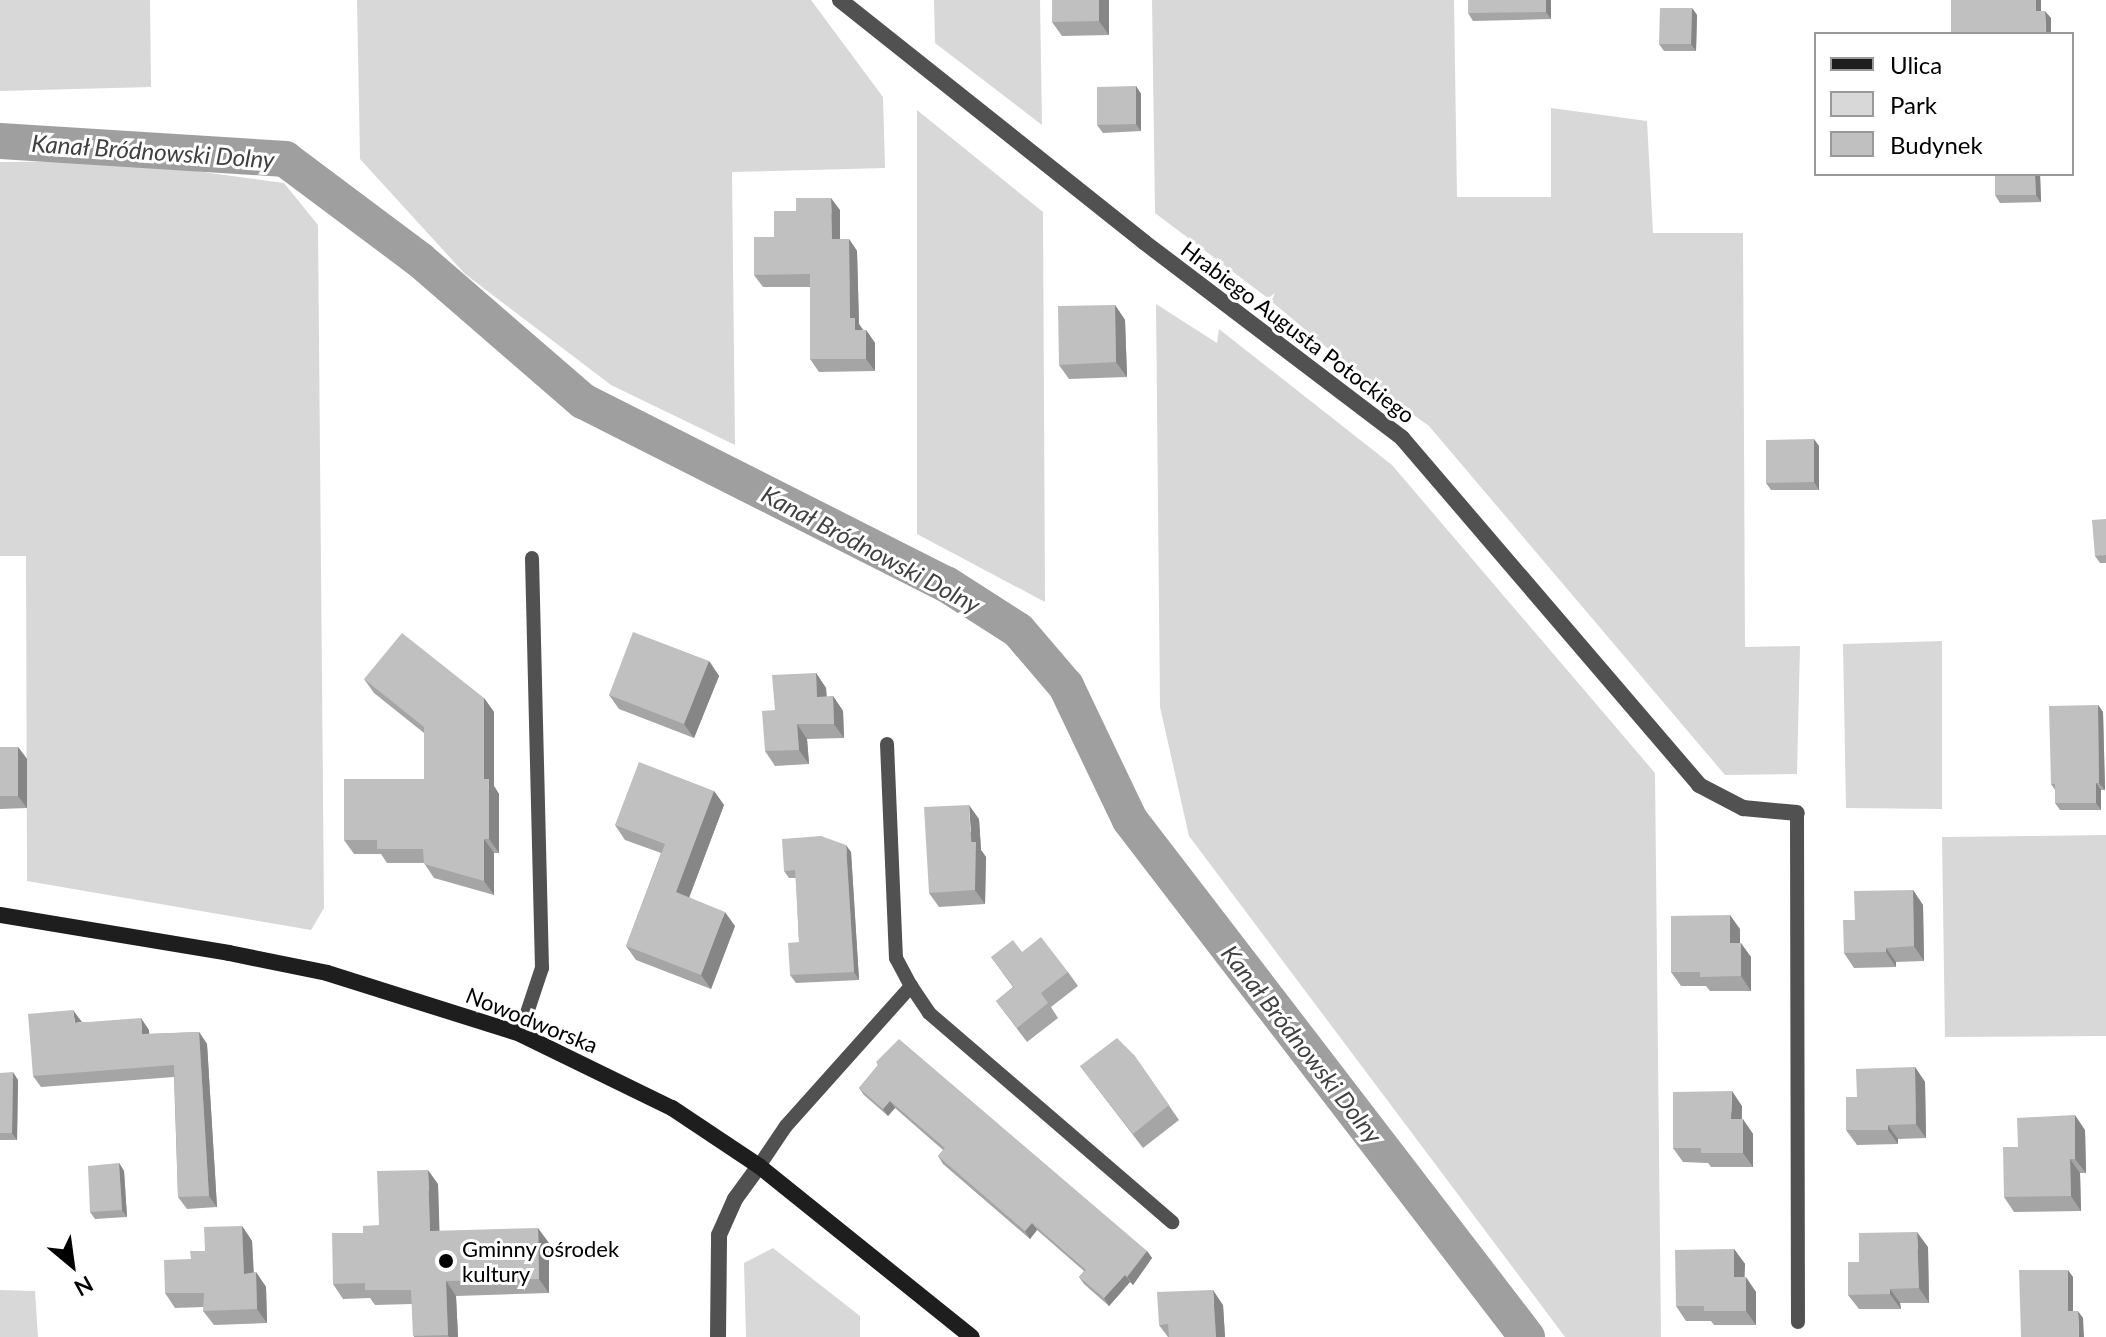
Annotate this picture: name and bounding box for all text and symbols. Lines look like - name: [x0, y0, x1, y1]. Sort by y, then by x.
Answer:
- legend: [1814, 32, 2074, 176]
- text: Ulica: [1890, 50, 1942, 79]
- text: Park: [1890, 90, 1937, 119]
- water label: Kanał Bródnowski Dolny: [30, 128, 276, 174]
- text: Budynek: [1890, 130, 1983, 159]
- street label: Hrabiego Augusta Potockiego: [1176, 235, 1420, 429]
- water label: Kanał Bródnowski Dolny: [756, 479, 986, 619]
- water label: Kanał Bródnowski Dolny: [1215, 939, 1389, 1149]
- street label: Nowodworska: [462, 982, 602, 1058]
- north arrow: [32, 1225, 112, 1305]
- place label: Gminny ośrodek kultury: [462, 1235, 620, 1286]
- marker: Gminny ośrodek kultury: [437, 1252, 455, 1270]
- text: N: [70, 1271, 98, 1302]

